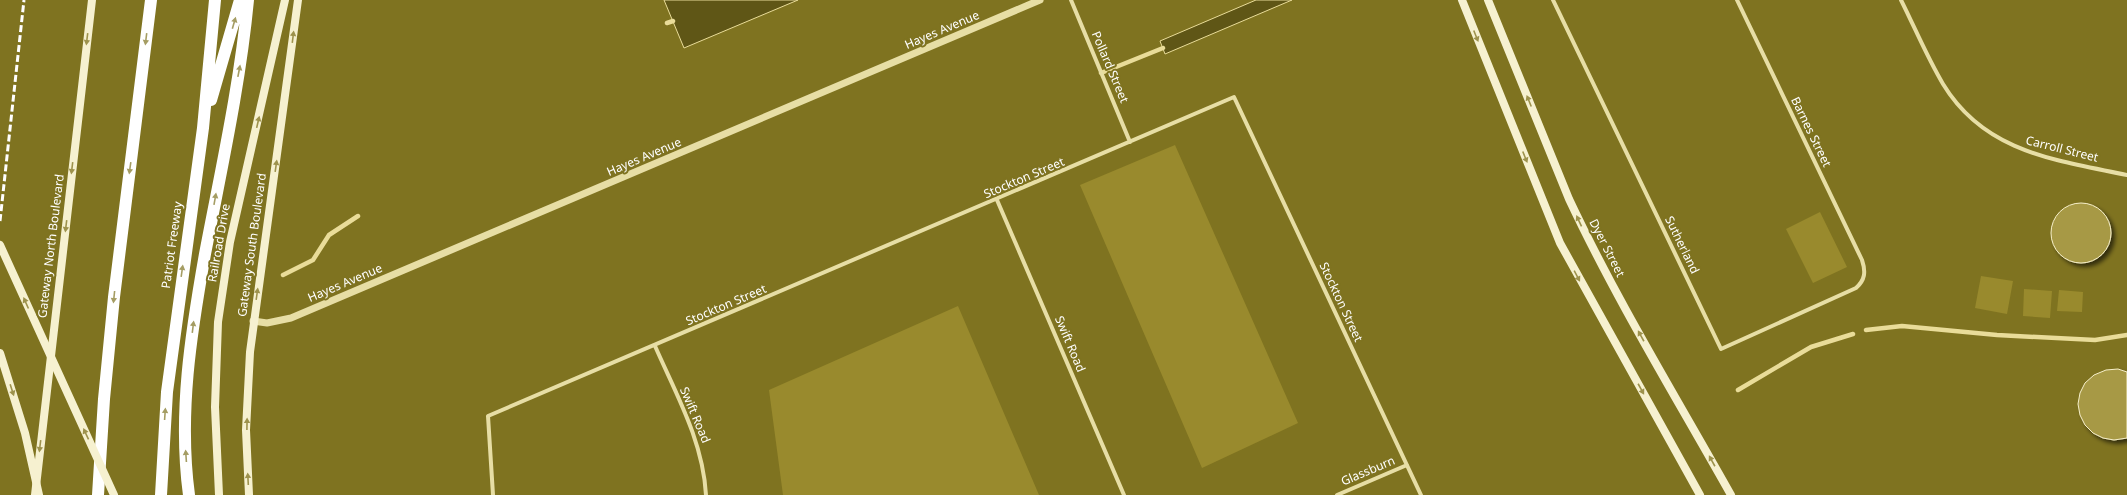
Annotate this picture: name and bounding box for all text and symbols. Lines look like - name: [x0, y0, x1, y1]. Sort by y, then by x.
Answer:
- street label: Hayes Avenue: [902, 6, 982, 53]
- one-way arrow: [231, 17, 237, 30]
- street label: Pollard Street: [1088, 28, 1133, 106]
- one-way arrow: [290, 31, 296, 43]
- one-way arrow: [1474, 31, 1480, 43]
- one-way arrow: [84, 33, 90, 45]
- one-way arrow: [143, 33, 150, 45]
- one-way arrow: [236, 65, 242, 77]
- street label: Barnes Street: [1787, 94, 1836, 170]
- one-way arrow: [1526, 95, 1532, 107]
- one-way arrow: [255, 116, 261, 128]
- street label: Carroll Street: [2024, 131, 2101, 166]
- street label: Hayes Avenue: [604, 133, 684, 180]
- one-way arrow: [1522, 151, 1528, 162]
- street label: Stockton Street: [981, 153, 1067, 202]
- one-way arrow: [273, 160, 279, 172]
- one-way arrow: [69, 162, 75, 174]
- one-way arrow: [127, 162, 133, 174]
- street label: Gateway South Boulevard: [233, 172, 270, 318]
- street label: Gateway North Boulevard: [33, 173, 68, 319]
- one-way arrow: [213, 192, 219, 205]
- street label: Patriot Freeway: [157, 200, 186, 289]
- street label: Railroad Drive: [203, 202, 234, 283]
- street label: Sutherland: [1661, 213, 1704, 276]
- one-way arrow: [1576, 216, 1582, 227]
- street label: Dyer Street: [1586, 216, 1630, 280]
- one-way arrow: [62, 219, 69, 232]
- street label: Hayes Avenue: [305, 259, 385, 306]
- street label: Stockton Street: [1316, 259, 1368, 345]
- one-way arrow: [179, 265, 185, 277]
- one-way arrow: [1574, 270, 1581, 281]
- street label: Stockton Street: [683, 280, 769, 329]
- one-way arrow: [254, 288, 260, 300]
- one-way arrow: [111, 291, 118, 303]
- one-way arrow: [23, 298, 29, 309]
- street label: Swift Road: [1051, 313, 1090, 375]
- one-way arrow: [190, 321, 196, 333]
- one-way arrow: [1637, 330, 1644, 342]
- one-way arrow: [1637, 383, 1644, 395]
- street label: Swift Road: [676, 384, 715, 446]
- one-way arrow: [9, 385, 15, 397]
- one-way arrow: [162, 408, 169, 420]
- one-way arrow: [243, 418, 250, 430]
- one-way arrow: [83, 429, 89, 440]
- one-way arrow: [37, 440, 43, 453]
- one-way arrow: [182, 450, 189, 462]
- street label: Glassburn: [1338, 452, 1397, 490]
- one-way arrow: [1708, 455, 1715, 467]
- one-way arrow: [245, 473, 252, 485]

